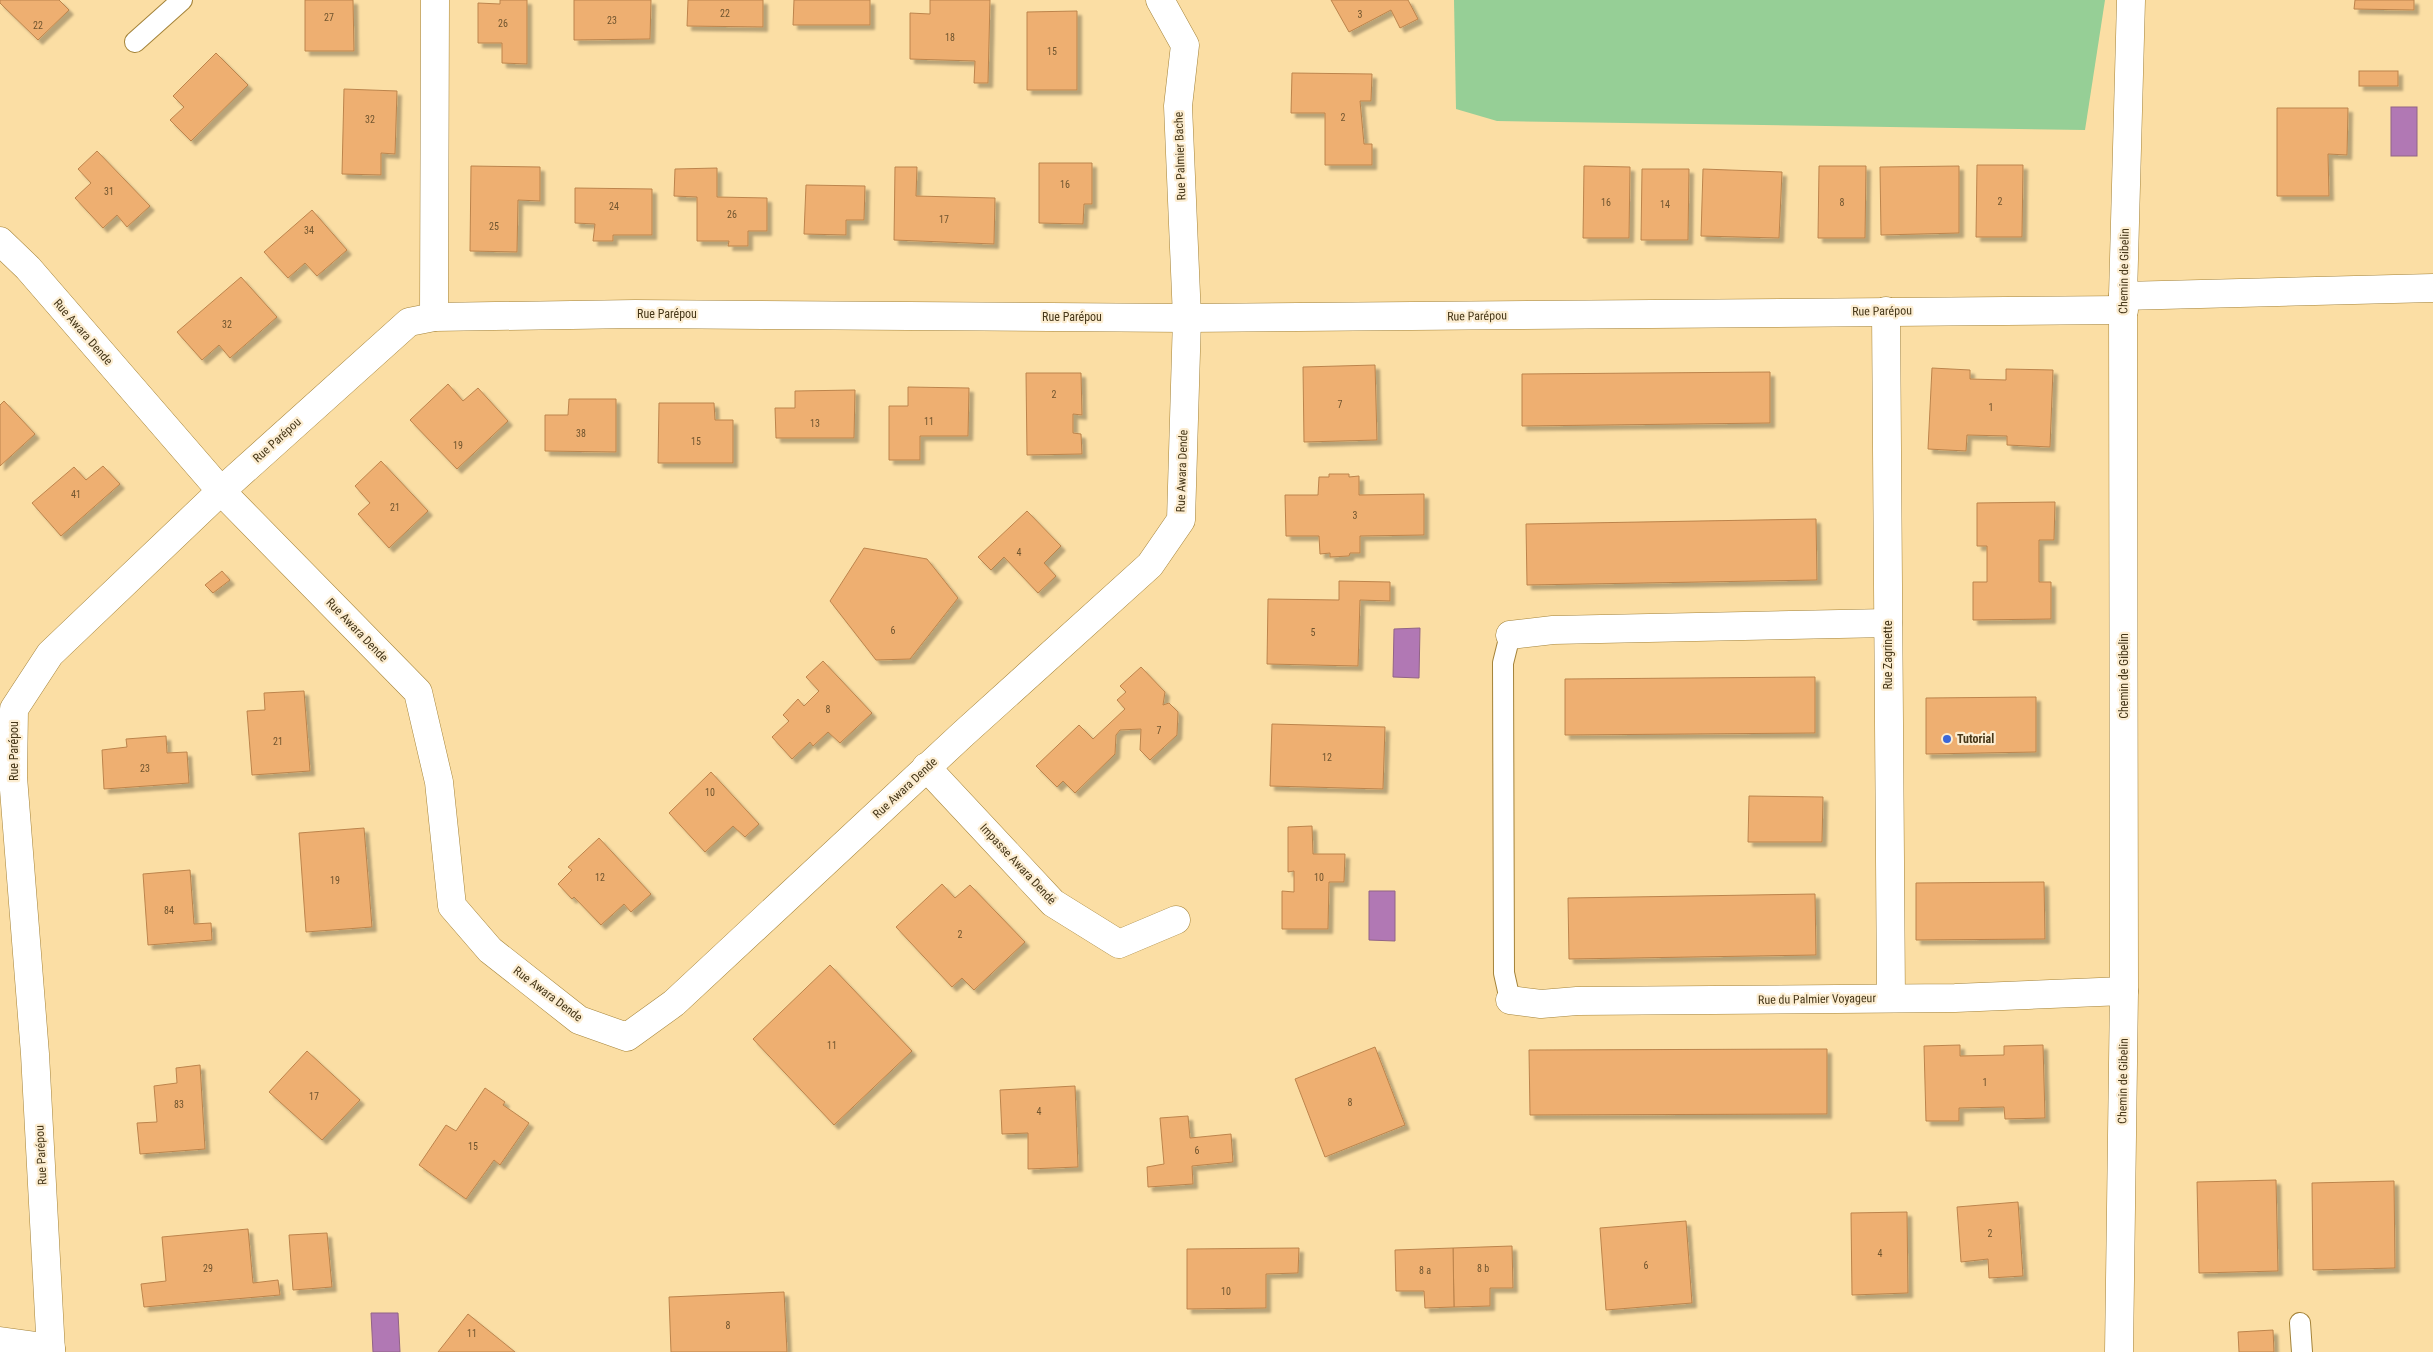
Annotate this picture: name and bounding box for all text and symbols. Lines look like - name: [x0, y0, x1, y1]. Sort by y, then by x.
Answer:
- house number: 22: [720, 8, 730, 19]
- house number: 3: [1358, 9, 1363, 20]
- house number: 27: [324, 12, 334, 23]
- house number: 23: [607, 15, 617, 26]
- house number: 26: [498, 18, 508, 29]
- house number: 22: [33, 20, 43, 31]
- house number: 18: [945, 32, 955, 43]
- house number: 15: [1047, 46, 1057, 57]
- street label: Rue Palmier Bache: [1171, 111, 1189, 201]
- house number: 2: [1341, 112, 1346, 123]
- house number: 32: [365, 114, 375, 125]
- house number: 16: [1060, 179, 1070, 190]
- house number: 31: [104, 186, 114, 197]
- house number: 2: [1998, 196, 2003, 207]
- house number: 16: [1601, 197, 1611, 208]
- house number: 8: [1840, 197, 1845, 208]
- house number: 14: [1660, 199, 1670, 210]
- house number: 24: [609, 201, 619, 212]
- house number: 26: [727, 209, 737, 220]
- house number: 17: [939, 214, 949, 225]
- house number: 25: [489, 221, 499, 232]
- house number: 34: [304, 225, 314, 236]
- street label: Chemin de Gibelin: [2116, 228, 2132, 314]
- street label: Rue Awara Dende: [51, 296, 116, 368]
- street label: Rue Parépou: [1852, 303, 1912, 319]
- street label: Rue Parépou: [637, 307, 697, 321]
- street label: Rue Parépou: [1447, 308, 1507, 324]
- street label: Rue Parépou: [1042, 310, 1102, 324]
- house number: 32: [222, 319, 232, 330]
- house number: 2: [1052, 389, 1057, 400]
- house number: 7: [1338, 399, 1343, 410]
- house number: 1: [1989, 402, 1993, 413]
- street label: Rue Parépou: [250, 415, 304, 465]
- house number: 11: [924, 416, 934, 427]
- house number: 13: [810, 418, 820, 429]
- house number: 38: [576, 428, 586, 439]
- street label: Rue Awara Dende: [1174, 429, 1190, 513]
- house number: 15: [691, 436, 701, 447]
- house number: 19: [453, 440, 463, 451]
- house number: 41: [71, 489, 81, 500]
- house number: 21: [390, 502, 400, 513]
- house number: 3: [1353, 510, 1358, 521]
- house number: 4: [1017, 547, 1022, 558]
- street label: Rue Awara Dende: [323, 595, 391, 665]
- street label: Rue Zagrinette: [1881, 620, 1895, 690]
- house number: 6: [891, 625, 896, 636]
- house number: 5: [1311, 627, 1316, 638]
- street label: Chemin de Gibelin: [2117, 633, 2131, 719]
- house number: 8: [826, 704, 831, 715]
- street label: Rue Parépou: [7, 721, 21, 781]
- house number: 7: [1157, 725, 1162, 736]
- place label: Tutorial: [1957, 732, 1994, 746]
- marker: Tutorial: [1941, 733, 1953, 745]
- house number: 21: [273, 736, 283, 747]
- house number: 12: [1322, 752, 1332, 763]
- street label: Rue Awara Dende: [870, 754, 940, 821]
- house number: 23: [140, 763, 150, 774]
- house number: 10: [705, 787, 715, 798]
- street label: Impasse Awara Dendé: [977, 821, 1059, 907]
- house number: 12: [595, 872, 605, 883]
- house number: 10: [1314, 872, 1324, 883]
- house number: 19: [330, 875, 340, 886]
- house number: 84: [164, 905, 174, 916]
- house number: 2: [958, 929, 963, 940]
- street label: Rue Awara Dende: [511, 964, 585, 1025]
- street label: Rue du Palmier Voyageur: [1758, 991, 1876, 1007]
- street label: Chemin de Gibelin: [2115, 1038, 2131, 1124]
- house number: 11: [827, 1040, 837, 1051]
- house number: 1: [1983, 1077, 1987, 1088]
- house number: 17: [309, 1091, 319, 1102]
- house number: 8: [1348, 1097, 1353, 1108]
- house number: 83: [174, 1099, 184, 1110]
- house number: 4: [1037, 1106, 1042, 1117]
- street label: Rue Parépou: [32, 1125, 50, 1185]
- house number: 15: [468, 1141, 478, 1152]
- house number: 6: [1195, 1145, 1200, 1156]
- house number: 2: [1988, 1228, 1993, 1239]
- house number: 4: [1878, 1248, 1883, 1259]
- house number: 6: [1644, 1260, 1649, 1271]
- house number: 29: [203, 1263, 213, 1274]
- house number: 8 b: [1477, 1263, 1489, 1274]
- house number: 8 a: [1419, 1265, 1431, 1276]
- house number: 10: [1221, 1286, 1231, 1297]
- house number: 8: [726, 1320, 731, 1331]
- house number: 11: [467, 1328, 477, 1339]

